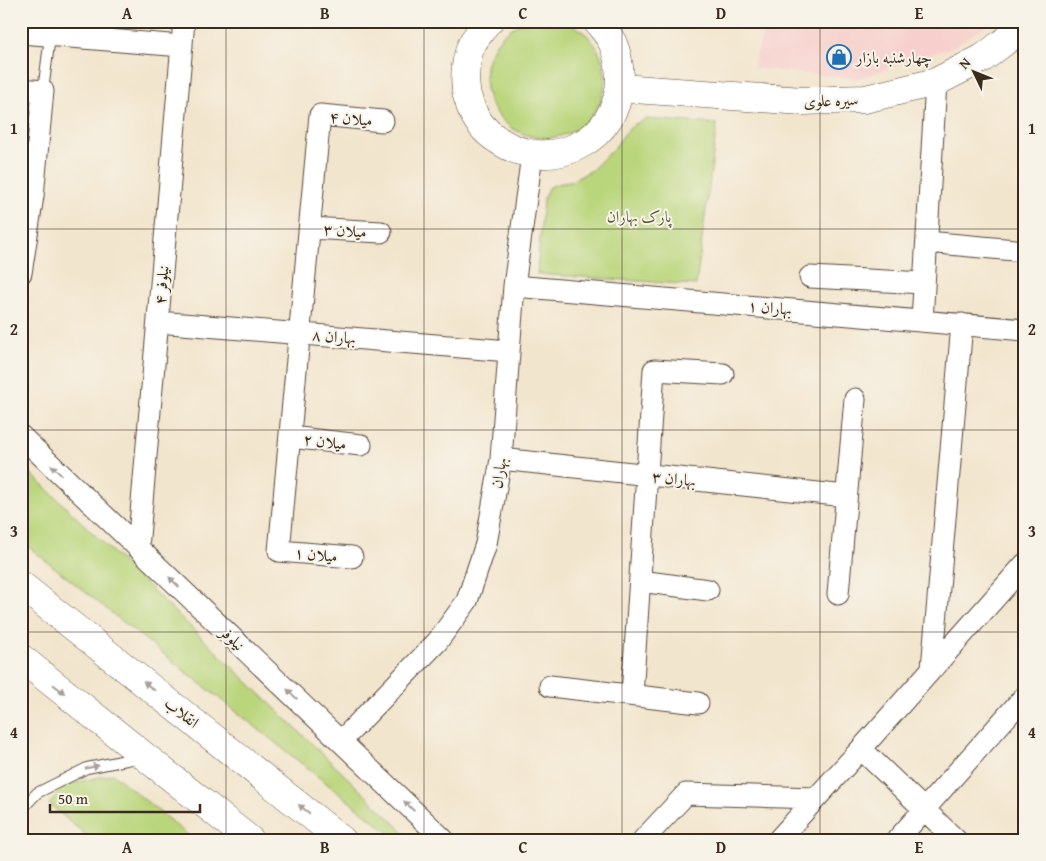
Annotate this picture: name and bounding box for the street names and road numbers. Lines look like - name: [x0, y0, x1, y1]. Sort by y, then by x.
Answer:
- street label: سیره علوی: [803, 87, 859, 113]
- street label: میلان ۴: [328, 104, 374, 132]
- street label: میلان ۳: [323, 217, 367, 243]
- street label: نیلوفر ۴: [147, 264, 175, 306]
- street label: بهاران ۱: [747, 293, 793, 321]
- street label: بهاران ۸: [311, 322, 357, 350]
- street label: میلان ۲: [302, 426, 348, 456]
- street label: بهاران: [484, 456, 512, 490]
- street label: بهاران ۳: [651, 464, 697, 492]
- street label: میلان ۱: [293, 540, 339, 568]
- street label: نیلوفر: [214, 619, 251, 656]
- street label: انقلاب: [159, 691, 205, 733]

